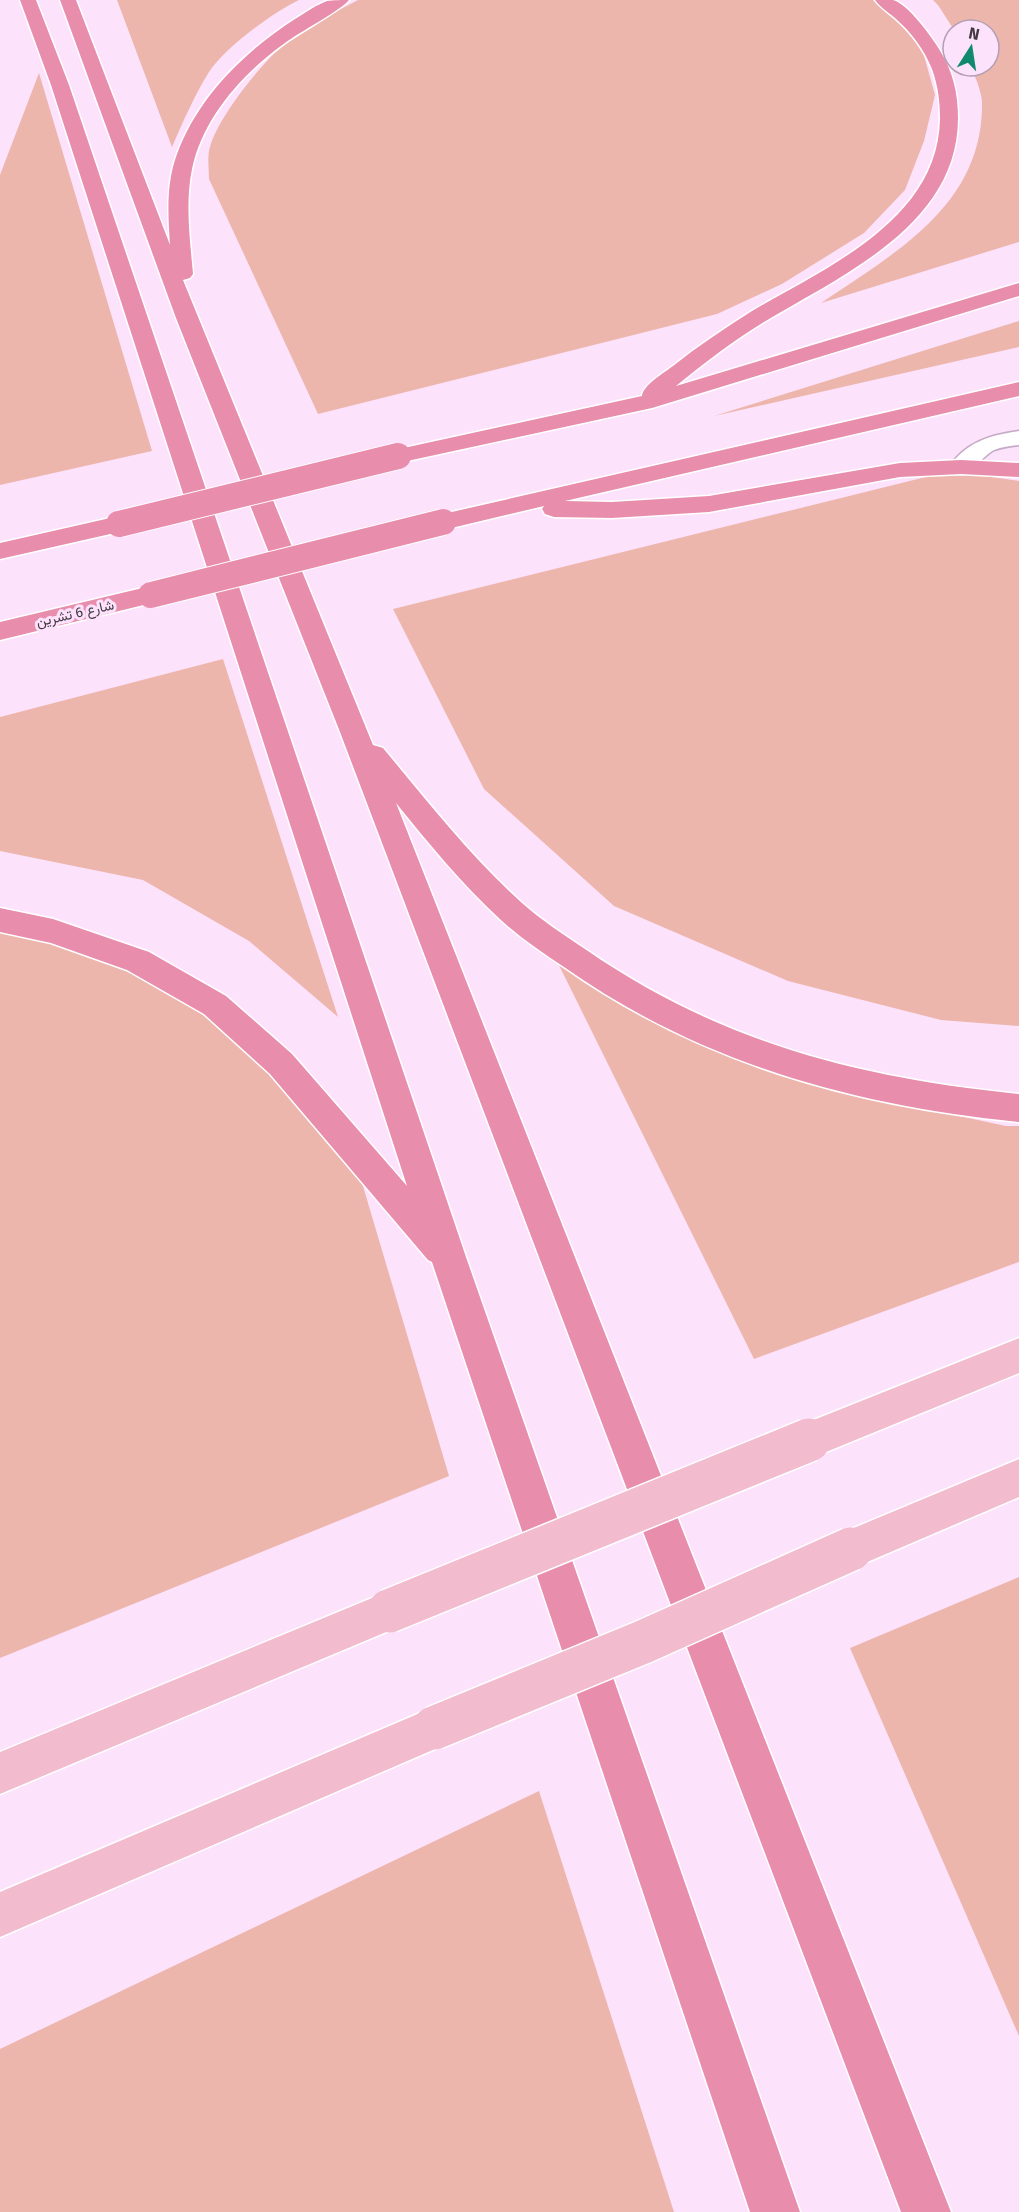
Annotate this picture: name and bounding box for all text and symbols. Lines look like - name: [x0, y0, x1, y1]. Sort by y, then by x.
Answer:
- north arrow: [941, 18, 1001, 78]
- text: N: [967, 23, 981, 44]
- street label: شارع 6 تشرين: [34, 596, 116, 633]

